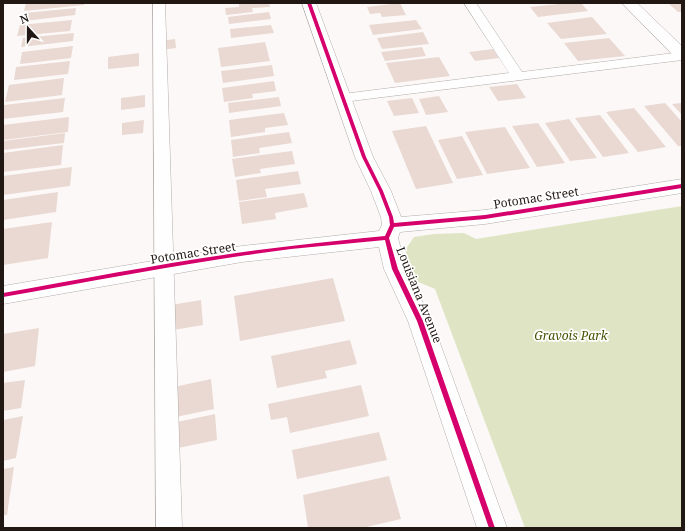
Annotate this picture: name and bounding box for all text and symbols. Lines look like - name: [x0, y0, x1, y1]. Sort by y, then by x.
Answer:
- north arrow: [8, 8, 48, 48]
- text: N: [18, 10, 31, 27]
- street label: Potomac Street: [492, 182, 580, 213]
- street label: Potomac Street: [149, 237, 237, 268]
- street label: Louisiana Avenue: [392, 244, 447, 345]
- park label: Gravois Park: [534, 327, 609, 344]

